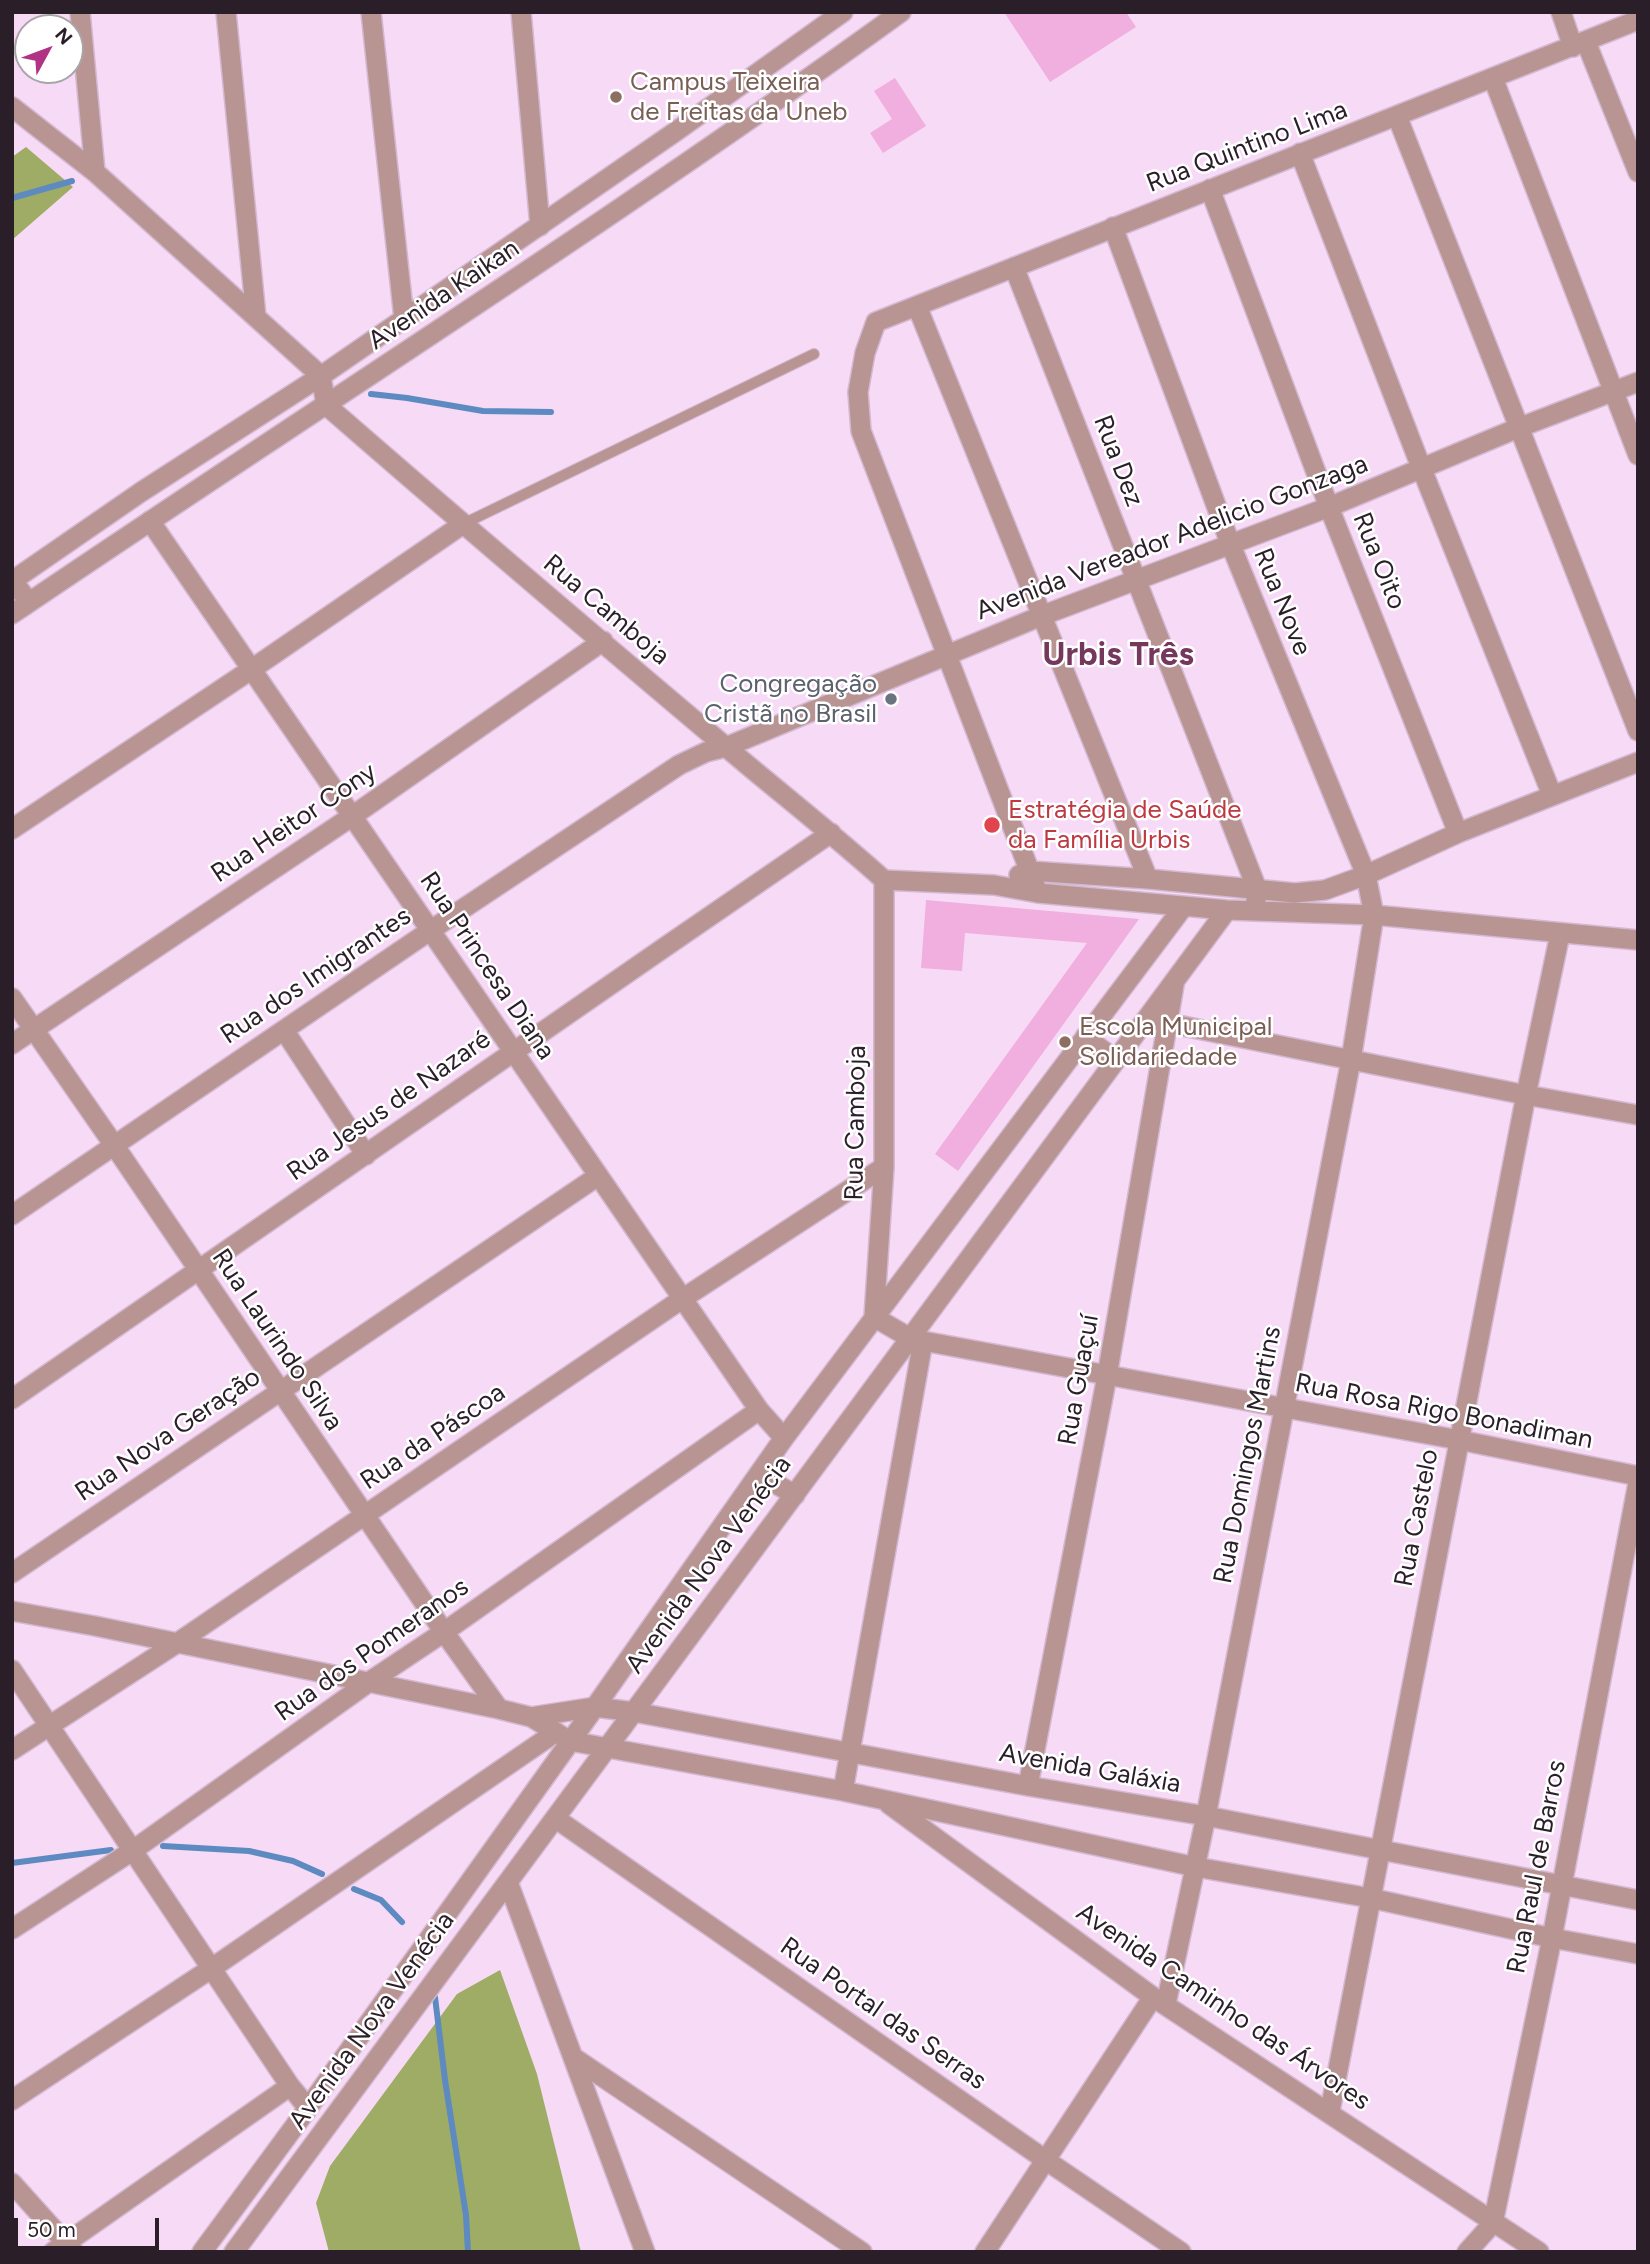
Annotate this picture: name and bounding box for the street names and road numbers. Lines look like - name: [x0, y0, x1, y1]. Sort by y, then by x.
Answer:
- street label: Rua Quintino Lima: [1142, 94, 1352, 200]
- street label: Avenida Kaikan: [363, 233, 525, 357]
- street label: Rua Dez: [1086, 411, 1150, 511]
- street label: Avenida Vereador Adelicio Gonzaga: [972, 449, 1372, 627]
- street label: Rua Oito: [1346, 508, 1412, 614]
- street label: Rua Nove: [1246, 544, 1318, 660]
- street label: Rua Camboja: [537, 548, 675, 672]
- street label: Rua Heitor Cony: [206, 756, 382, 890]
- street label: Rua Princesa Diana: [413, 866, 561, 1066]
- street label: Rua dos Imigrantes: [215, 901, 417, 1051]
- street label: Rua Jesus de Nazaré: [281, 1024, 497, 1188]
- street label: Rua Camboja: [839, 1045, 873, 1201]
- street label: Rua Laurindo Silva: [205, 1243, 349, 1437]
- street label: Rua Guaçuí: [1052, 1312, 1106, 1448]
- street label: Rua Domingos Martins: [1208, 1324, 1288, 1586]
- street label: Rua Nova Geração: [69, 1362, 267, 1508]
- street label: Rua Rosa Rigo Bonadiman: [1293, 1368, 1595, 1456]
- street label: Rua da Páscoa: [355, 1377, 511, 1497]
- street label: Rua Castelo: [1388, 1447, 1446, 1589]
- street label: Avenida Nova Venécia: [620, 1450, 798, 1680]
- street label: Rua dos Pomeranos: [269, 1571, 475, 1729]
- street label: Avenida Galáxia: [997, 1738, 1183, 1800]
- street label: Rua Raul de Barros: [1501, 1758, 1573, 1976]
- street label: Avenida Caminho das Árvores: [1070, 1897, 1376, 2117]
- street label: Avenida Nova Venécia: [283, 1906, 461, 2136]
- street label: Rua Portal das Serras: [774, 1931, 992, 2097]

